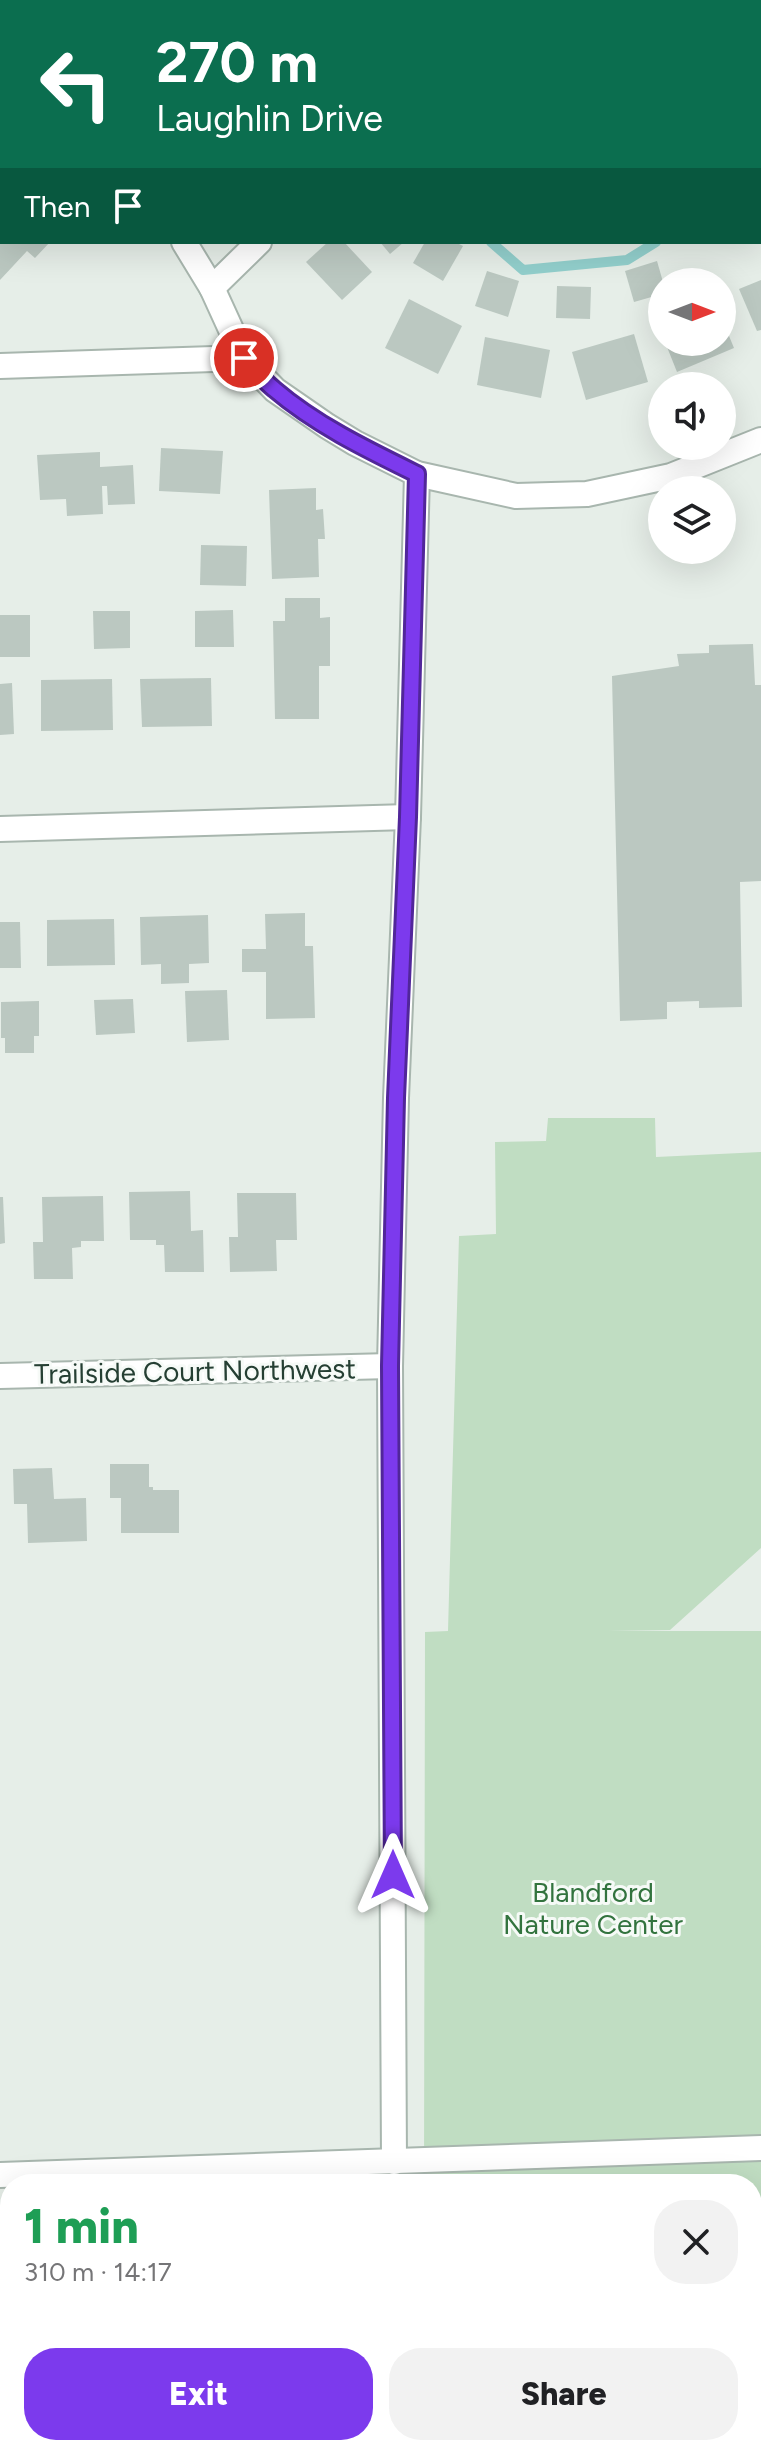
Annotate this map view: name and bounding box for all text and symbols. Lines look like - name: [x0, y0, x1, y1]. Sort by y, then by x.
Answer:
- text: 270 m: [156, 29, 318, 96]
- icon: left: [24, 32, 128, 136]
- text: Laughlin Drive: [156, 97, 383, 140]
- icon: arrive: [106, 184, 150, 228]
- text: Then: [24, 188, 90, 225]
- north arrow: [648, 268, 736, 356]
- map controls: [648, 268, 736, 564]
- pin: [210, 324, 278, 392]
- icon: arrive: [222, 336, 266, 380]
- button: sound: [648, 372, 736, 460]
- button: layers: [648, 476, 736, 564]
- street label: Trailside Court Northwest: [34, 1351, 356, 1391]
- position arrow: [351, 1833, 435, 1917]
- park label: Blandford Nature Center: [503, 1875, 684, 1941]
- text: 1 min: [24, 2197, 139, 2255]
- button: close: [654, 2200, 738, 2284]
- text: 310 m · 14:17: [24, 2256, 172, 2288]
- button: Exit: [24, 2348, 373, 2440]
- button: Share: [389, 2348, 738, 2440]

